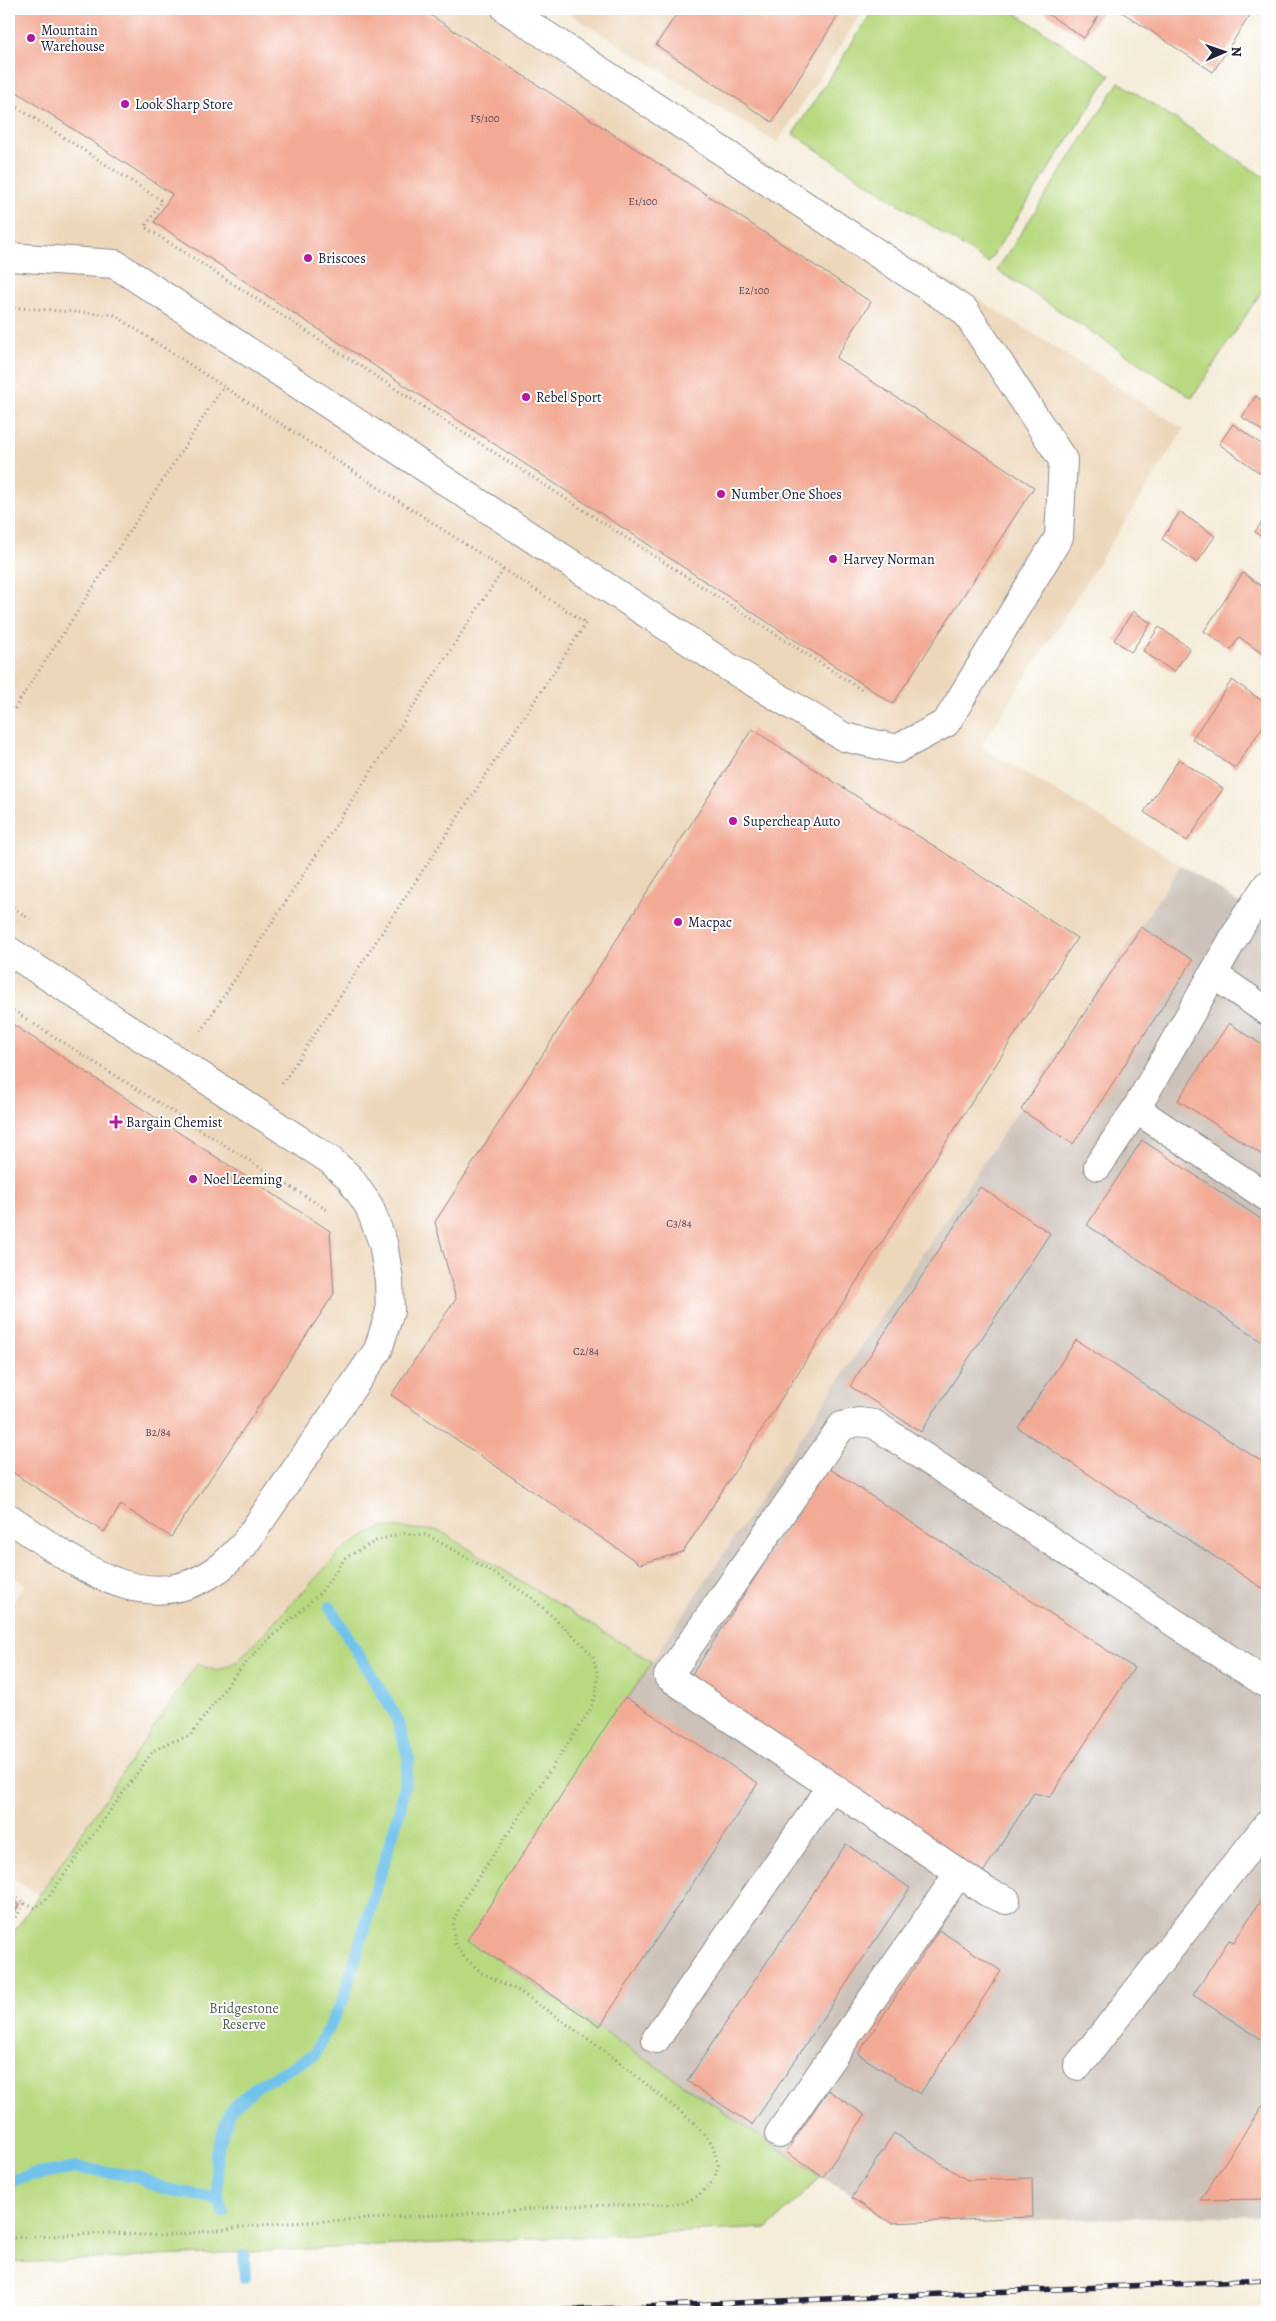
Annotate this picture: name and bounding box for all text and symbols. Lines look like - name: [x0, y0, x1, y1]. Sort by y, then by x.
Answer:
- place label: Mountain Warehouse: [40, 21, 105, 56]
- north arrow: [1198, 28, 1248, 78]
- marker: Mountain Warehouse: [25, 32, 37, 44]
- text: N: [1227, 46, 1246, 57]
- place label: Look Sharp Store: [135, 95, 233, 114]
- marker: Look Sharp Store: [119, 98, 131, 110]
- house number: F5/100: [470, 111, 500, 126]
- house number: E1/100: [628, 194, 658, 209]
- place label: Briscoes: [318, 249, 366, 268]
- marker: Briscoes: [302, 252, 314, 264]
- house number: E2/100: [739, 283, 770, 298]
- place label: Rebel Sport: [536, 388, 602, 407]
- marker: Rebel Sport: [520, 391, 532, 403]
- place label: Number One Shoes: [731, 485, 842, 504]
- marker: Number One Shoes: [715, 488, 727, 500]
- place label: Harvey Norman: [843, 550, 935, 569]
- marker: Harvey Norman: [827, 553, 839, 565]
- place label: Supercheap Auto: [743, 812, 840, 831]
- marker: Supercheap Auto: [727, 815, 739, 827]
- place label: Macpac: [688, 913, 732, 932]
- marker: Macpac: [672, 916, 684, 928]
- place label: Bargain Chemist: [126, 1113, 223, 1132]
- marker: Bargain Chemist: [110, 1116, 122, 1128]
- place label: Noel Leeming: [203, 1170, 282, 1189]
- marker: Noel Leeming: [187, 1173, 199, 1185]
- house number: C3/84: [666, 1216, 692, 1231]
- house number: C2/84: [573, 1344, 599, 1359]
- house number: B2/84: [145, 1425, 171, 1440]
- park label: Bridgestone Reserve: [209, 1999, 279, 2034]

